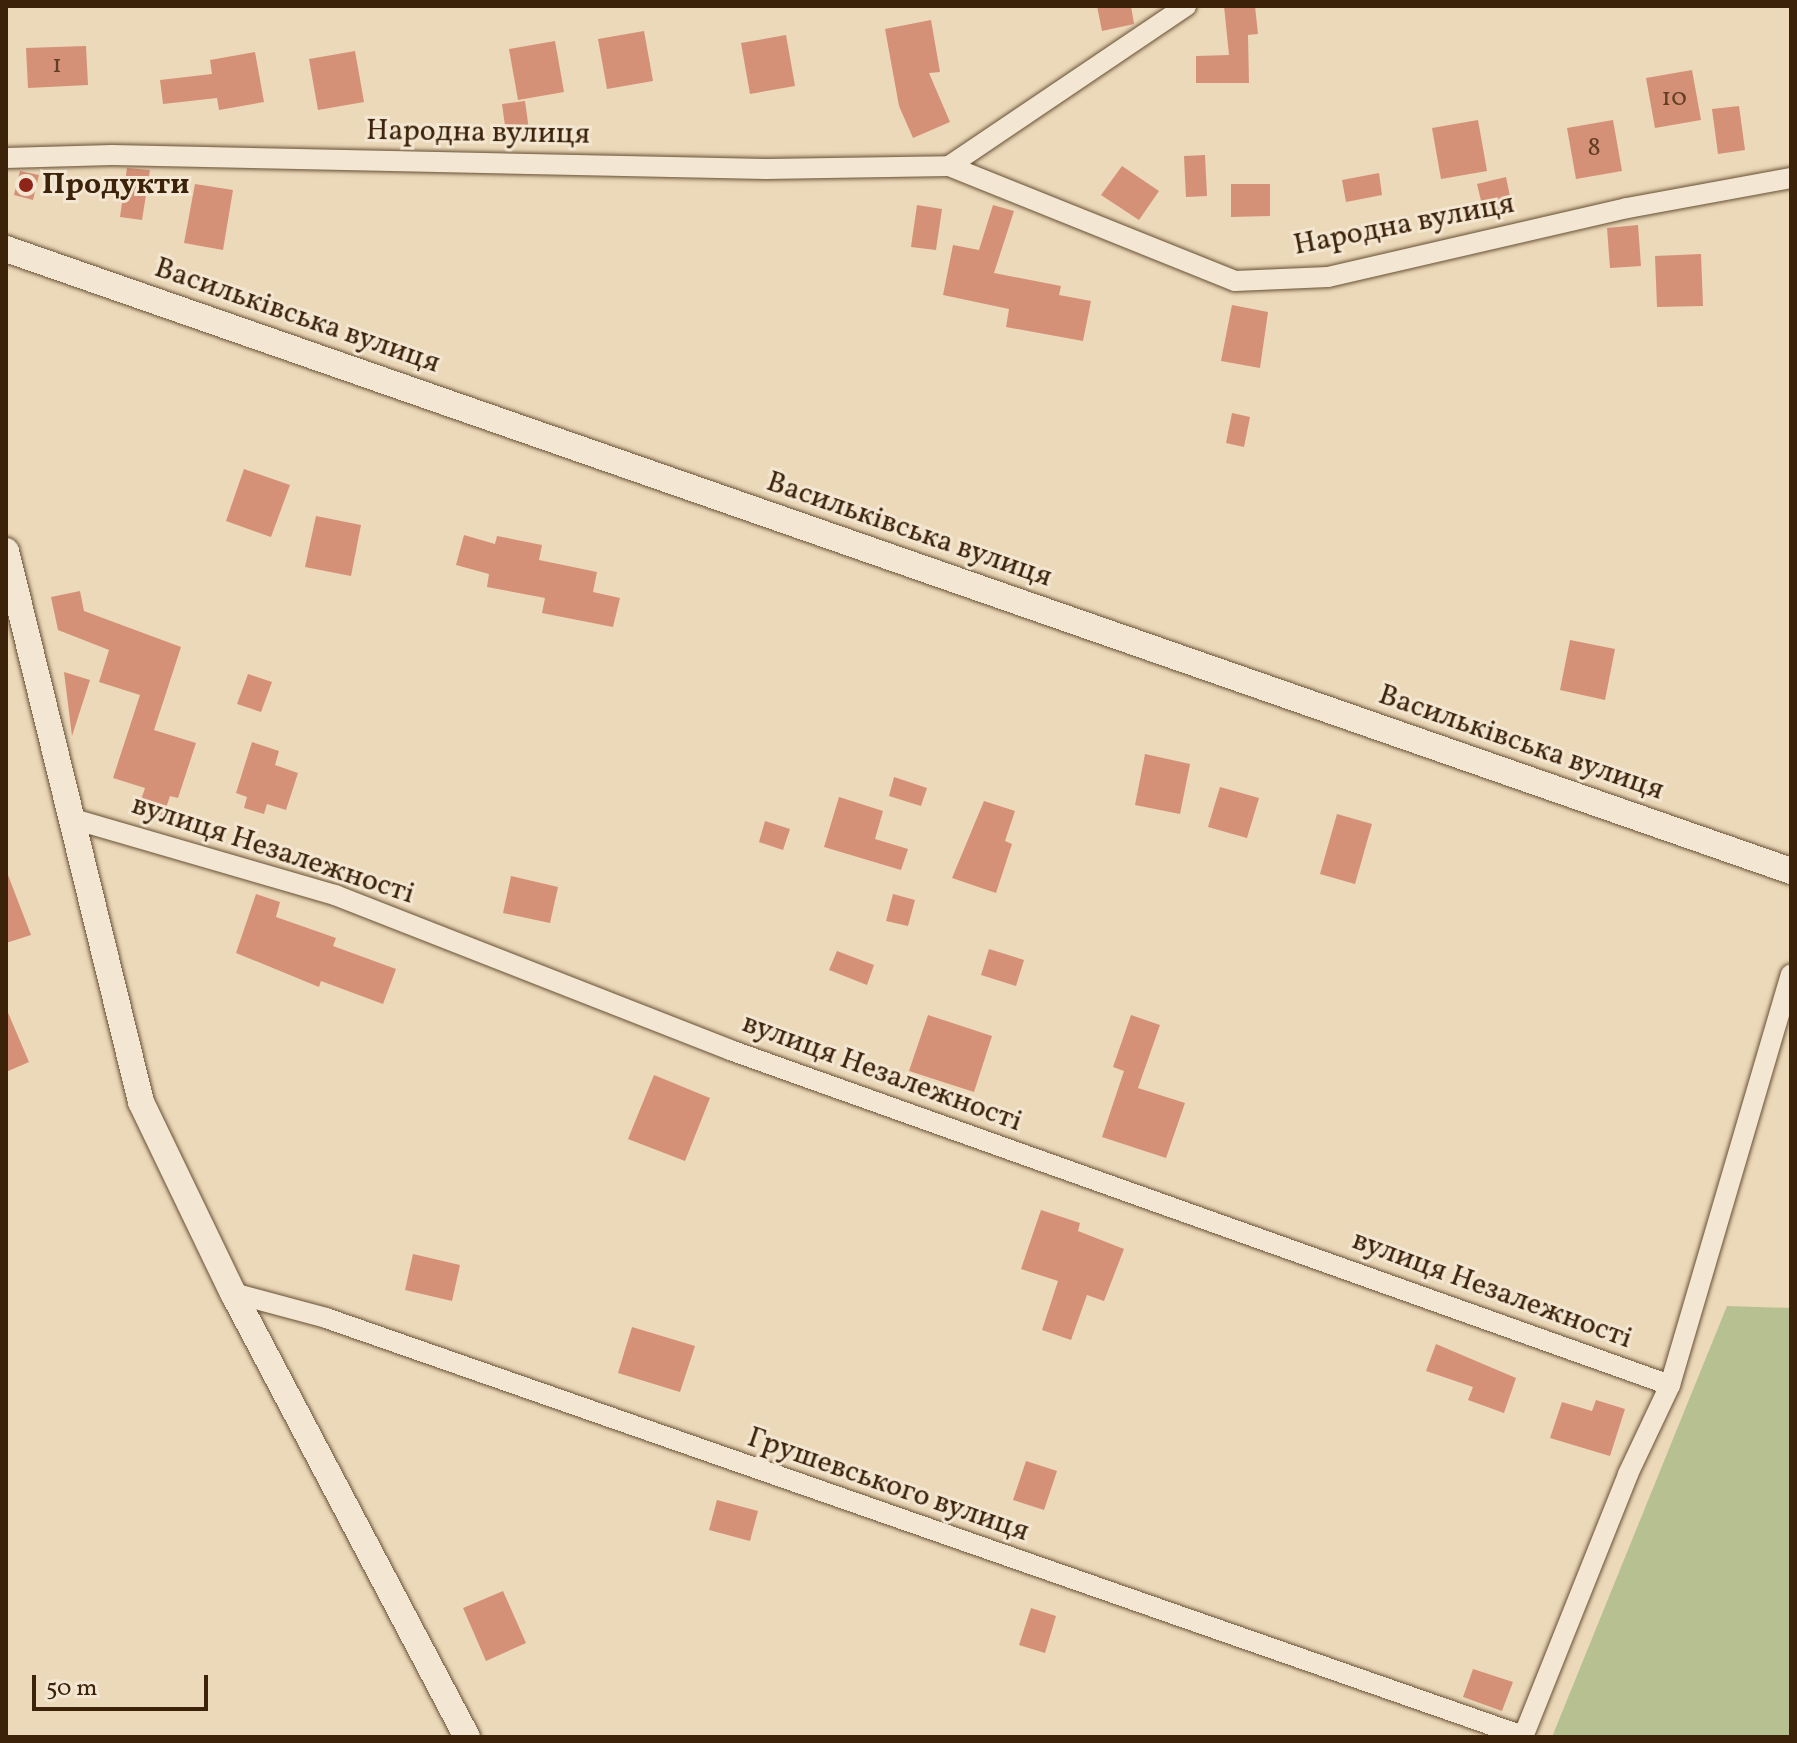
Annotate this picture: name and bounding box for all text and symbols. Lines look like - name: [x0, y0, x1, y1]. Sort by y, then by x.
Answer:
- house number: 1: [52, 50, 62, 82]
- house number: 10: [1661, 83, 1687, 115]
- street label: Народна вулиця: [366, 113, 590, 153]
- house number: 8: [1587, 133, 1601, 165]
- place label: Продукти: [42, 167, 190, 203]
- marker: Продукти: [17, 176, 35, 194]
- street label: Народна вулиця: [1291, 186, 1517, 264]
- street label: Васильківська вулиця: [150, 250, 444, 382]
- street label: Васильківська вулиця: [762, 464, 1056, 596]
- street label: Васильківська вулиця: [1374, 677, 1668, 809]
- street label: вулиця Незалежності: [127, 787, 419, 913]
- street label: вулиця Незалежності: [737, 1006, 1027, 1140]
- street label: вулиця Незалежності: [1347, 1223, 1637, 1357]
- street label: Грушевського вулиця: [742, 1420, 1034, 1550]
- scale bar: [36, 1659, 212, 1709]
- text: 50 m: [46, 1672, 98, 1706]

